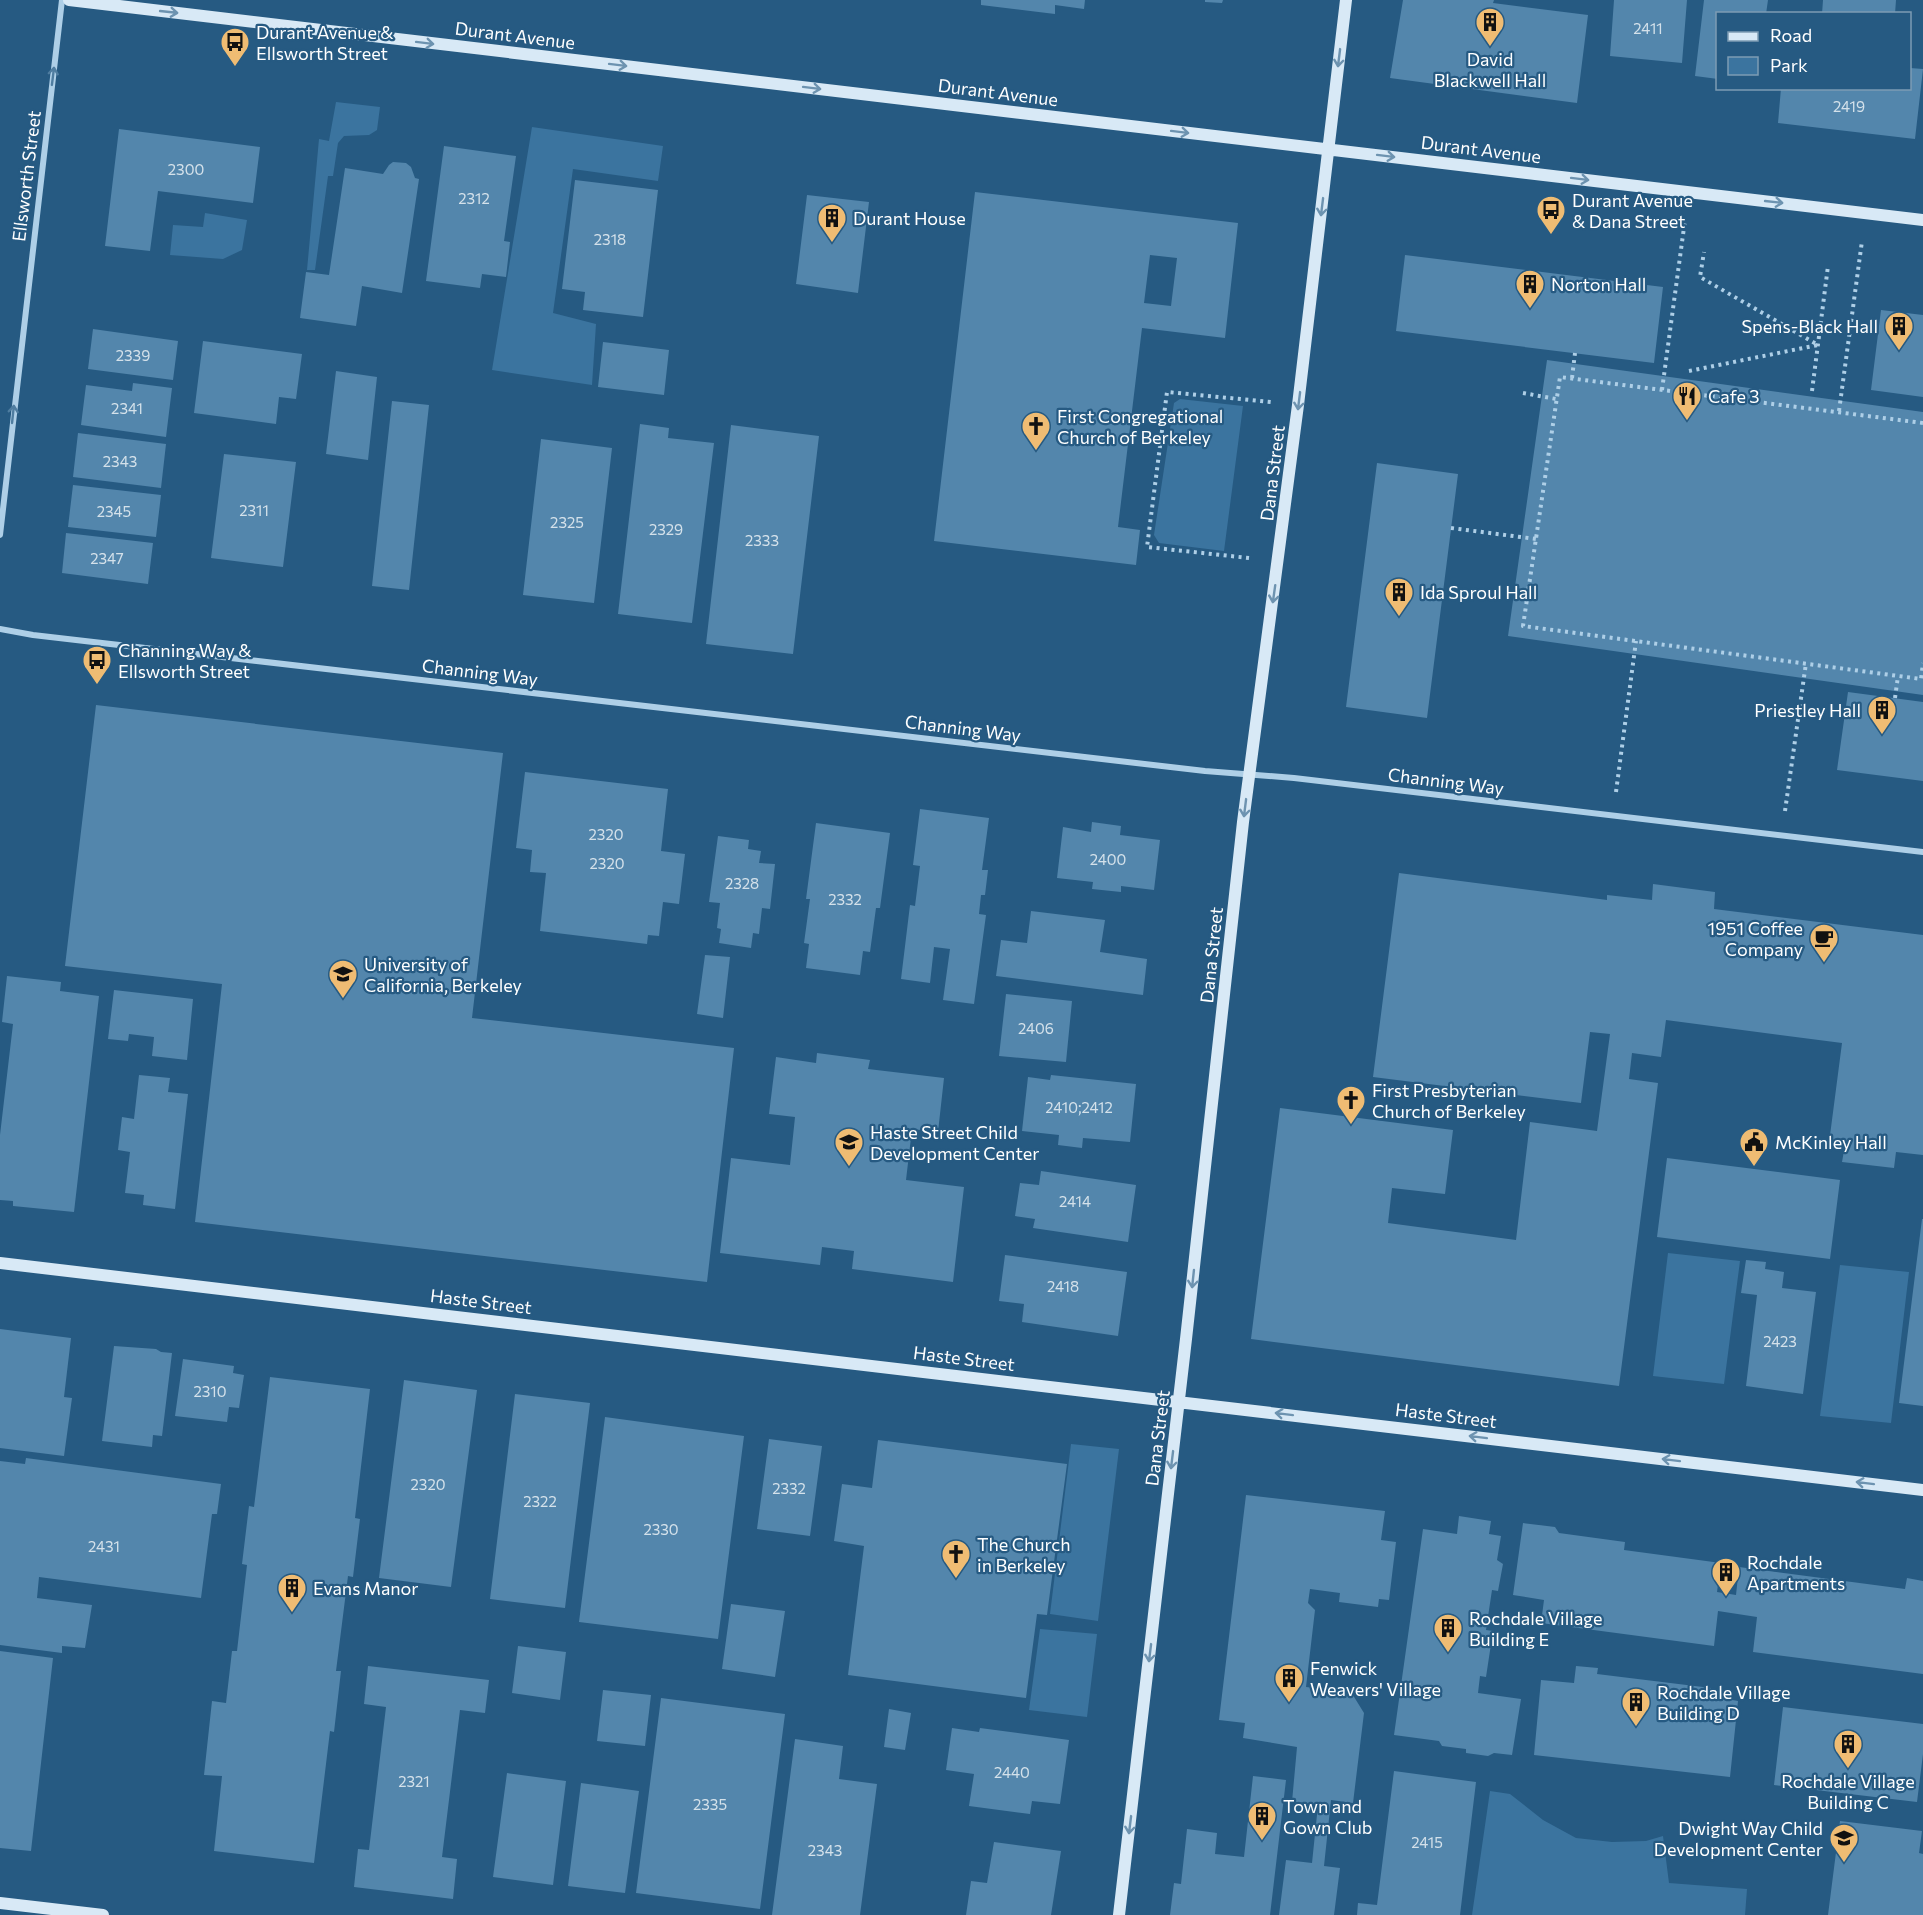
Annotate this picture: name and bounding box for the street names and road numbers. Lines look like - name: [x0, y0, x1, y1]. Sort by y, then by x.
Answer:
- street label: Durant Avenue: [454, 17, 576, 53]
- street label: Durant Avenue: [937, 74, 1059, 110]
- street label: Ellsworth Street: [7, 109, 45, 243]
- street label: Durant Avenue: [1420, 131, 1542, 167]
- street label: Dana Street: [1255, 424, 1289, 522]
- street label: Channing Way: [421, 654, 539, 690]
- street label: Channing Way: [904, 710, 1022, 746]
- street label: Channing Way: [1387, 763, 1505, 799]
- street label: Dana Street: [1195, 906, 1227, 1004]
- street label: Haste Street: [429, 1284, 533, 1318]
- street label: Haste Street: [912, 1341, 1016, 1375]
- street label: Dana Street: [1140, 1389, 1174, 1487]
- street label: Haste Street: [1394, 1398, 1498, 1432]

